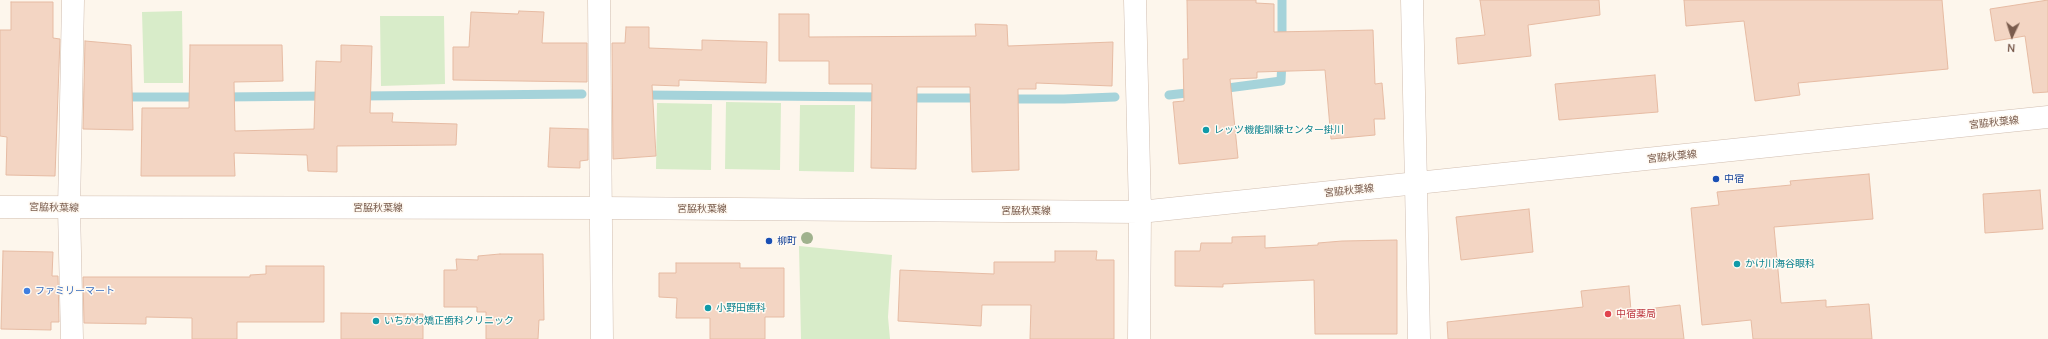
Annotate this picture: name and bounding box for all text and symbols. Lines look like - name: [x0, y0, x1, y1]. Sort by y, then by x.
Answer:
- north arrow: [1992, 16, 2032, 56]
- text: N: [2007, 41, 2016, 56]
- street label: 宮脇秋葉線: [1969, 114, 2019, 132]
- place label: レッツ機能訓練センター掛川: [1214, 124, 1344, 136]
- marker: レッツ機能訓練センター掛川: [1201, 125, 1211, 135]
- street label: 宮脇秋葉線: [1647, 148, 1697, 166]
- place label: 中宿: [1724, 173, 1744, 185]
- marker: 中宿: [1711, 174, 1721, 184]
- street label: 宮脇秋葉線: [1324, 182, 1374, 200]
- street label: 宮脇秋葉線: [29, 202, 79, 214]
- street label: 宮脇秋葉線: [353, 202, 403, 214]
- street label: 宮脇秋葉線: [677, 203, 727, 215]
- street label: 宮脇秋葉線: [1001, 205, 1051, 217]
- place label: 柳町: [777, 235, 797, 247]
- marker: 柳町: [764, 236, 774, 246]
- place label: かけ川海谷眼科: [1745, 258, 1815, 270]
- marker: かけ川海谷眼科: [1732, 259, 1742, 269]
- place label: ファミリーマート: [35, 285, 115, 297]
- marker: ファミリーマート: [22, 286, 32, 296]
- place label: 小野田歯科: [716, 302, 766, 314]
- marker: 小野田歯科: [703, 303, 713, 313]
- place label: 中宿薬局: [1616, 308, 1656, 320]
- marker: 中宿薬局: [1603, 309, 1613, 319]
- place label: いちかわ矯正歯科クリニック: [384, 315, 514, 327]
- marker: いちかわ矯正歯科クリニック: [371, 316, 381, 326]

